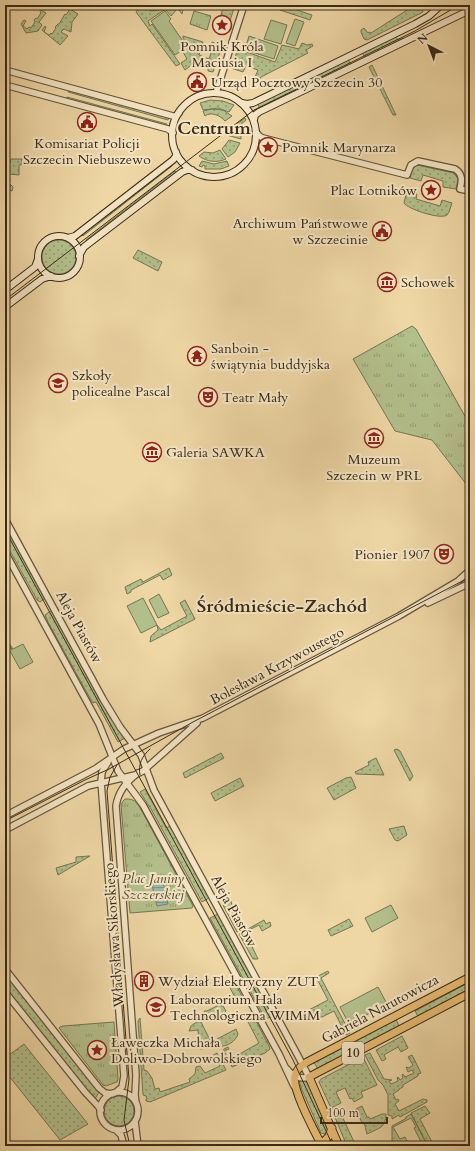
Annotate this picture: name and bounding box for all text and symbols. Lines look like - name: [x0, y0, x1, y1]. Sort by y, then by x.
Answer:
- place icon: Pomnik Króla Maciusia I: [211, 14, 233, 36]
- north arrow: [409, 26, 449, 66]
- text: N: [414, 30, 432, 48]
- place label: Pomnik Króla Maciusia I: [180, 37, 264, 72]
- public building icon: Urząd Pocztowy Szczecin 30: [186, 71, 208, 93]
- place label: Urząd Pocztowy Szczecin 30: [211, 73, 382, 92]
- public building icon: Komisariat Policji Szczecin Niebuszewo: [76, 111, 98, 133]
- district label: Centrum: [177, 116, 251, 141]
- place label: Komisariat Policji Szczecin Niebuszewo: [23, 134, 151, 169]
- place icon: Pomnik Marynarza: [257, 136, 279, 158]
- place label: Pomnik Marynarza: [282, 138, 396, 157]
- place icon: Plac Lotników: [420, 179, 442, 201]
- place label: Plac Lotników: [330, 181, 418, 200]
- place label: Archiwum Państwowe w Szczecinie: [233, 214, 368, 249]
- public building icon: Archiwum Państwowe w Szczecinie: [371, 220, 393, 242]
- museum icon: Schowek: [376, 271, 398, 293]
- place label: Schowek: [401, 273, 455, 292]
- place label: Sanboin - świątynia buddyjska: [211, 339, 330, 374]
- temple icon: Sanboin - świątynia buddyjska: [186, 345, 208, 367]
- place label: Szkoły policealne Pascal: [72, 366, 170, 401]
- school or university icon: Szkoły policealne Pascal: [47, 372, 69, 394]
- theatre icon: Teatr Mały: [197, 386, 219, 408]
- place label: Teatr Mały: [222, 388, 289, 407]
- museum icon: Muzeum Szczecin w PRL: [363, 427, 385, 449]
- museum icon: Galeria SAWKA: [141, 441, 163, 463]
- place label: Galeria SAWKA: [166, 443, 265, 462]
- place label: Muzeum Szczecin w PRL: [326, 450, 422, 485]
- theatre icon: Pionier 1907: [433, 543, 455, 565]
- place label: Pionier 1907: [354, 545, 430, 564]
- street label: Aleja Piastów: [51, 587, 107, 667]
- district label: Śródmieście-Zachód: [197, 594, 368, 619]
- street label: Bolesława Krzywoustego: [207, 622, 348, 709]
- street label: Władysława Sikorskiego: [99, 862, 129, 1009]
- park label: Plac Janiny Szczerskiej: [122, 869, 185, 904]
- street label: Aleja Piastów: [206, 871, 262, 951]
- building icon: Wydział Elektryczny ZUT: [133, 970, 155, 992]
- street label: Gabriela Narutowicza: [318, 970, 442, 1048]
- place label: Wydział Elektryczny ZUT: [157, 972, 319, 991]
- place label: Laboratorium Hala Technologiczna WIMiM: [170, 990, 320, 1025]
- school or university icon: Laboratorium Hala Technologiczna WIMiM: [145, 996, 167, 1018]
- place label: Ławeczka Michała Doliwo-Dobrowolskiego: [111, 1033, 262, 1068]
- place icon: Ławeczka Michała Doliwo-Dobrowolskiego: [86, 1039, 108, 1061]
- road number: 10: [342, 1042, 364, 1064]
- scale bar: [321, 1099, 387, 1125]
- text: 100 m: [327, 1105, 360, 1121]

